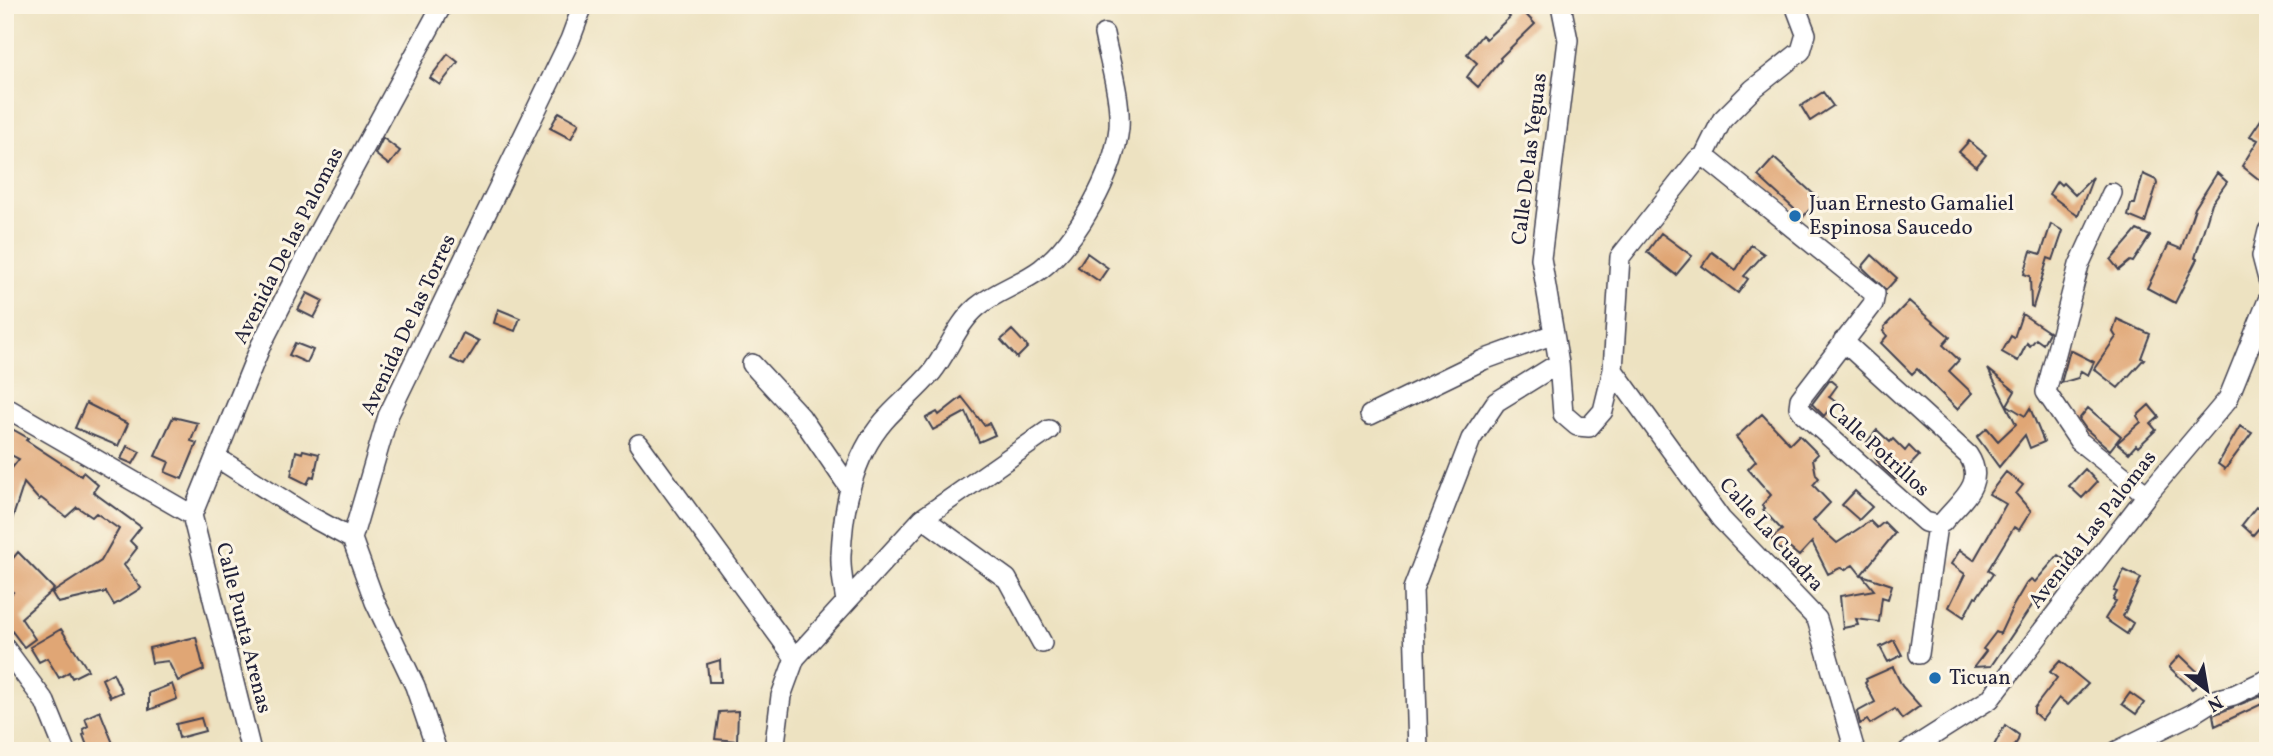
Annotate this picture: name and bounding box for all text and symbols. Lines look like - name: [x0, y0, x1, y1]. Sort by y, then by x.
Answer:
- street label: Calle De las Yeguas: [1505, 71, 1555, 247]
- street label: Avenida De las Palomas: [227, 143, 351, 349]
- place label: Juan Ernesto Gamaliel Espinosa Saucedo: [1809, 190, 2014, 243]
- marker: Juan Ernesto Gamaliel Espinosa Saucedo: [1787, 208, 1803, 224]
- street label: Avenida De las Torres: [354, 230, 464, 420]
- street label: Calle Potrillos: [1820, 396, 1936, 504]
- street label: Avenida Las Palomas: [2022, 445, 2164, 615]
- street label: Calle La Cuadra: [1712, 472, 1830, 598]
- street label: Calle Punta Arenas: [208, 540, 278, 716]
- north arrow: [2172, 654, 2242, 724]
- place label: Ticuan: [1949, 664, 2011, 693]
- marker: Ticuan: [1927, 670, 1943, 686]
- text: N: [2202, 688, 2227, 718]

